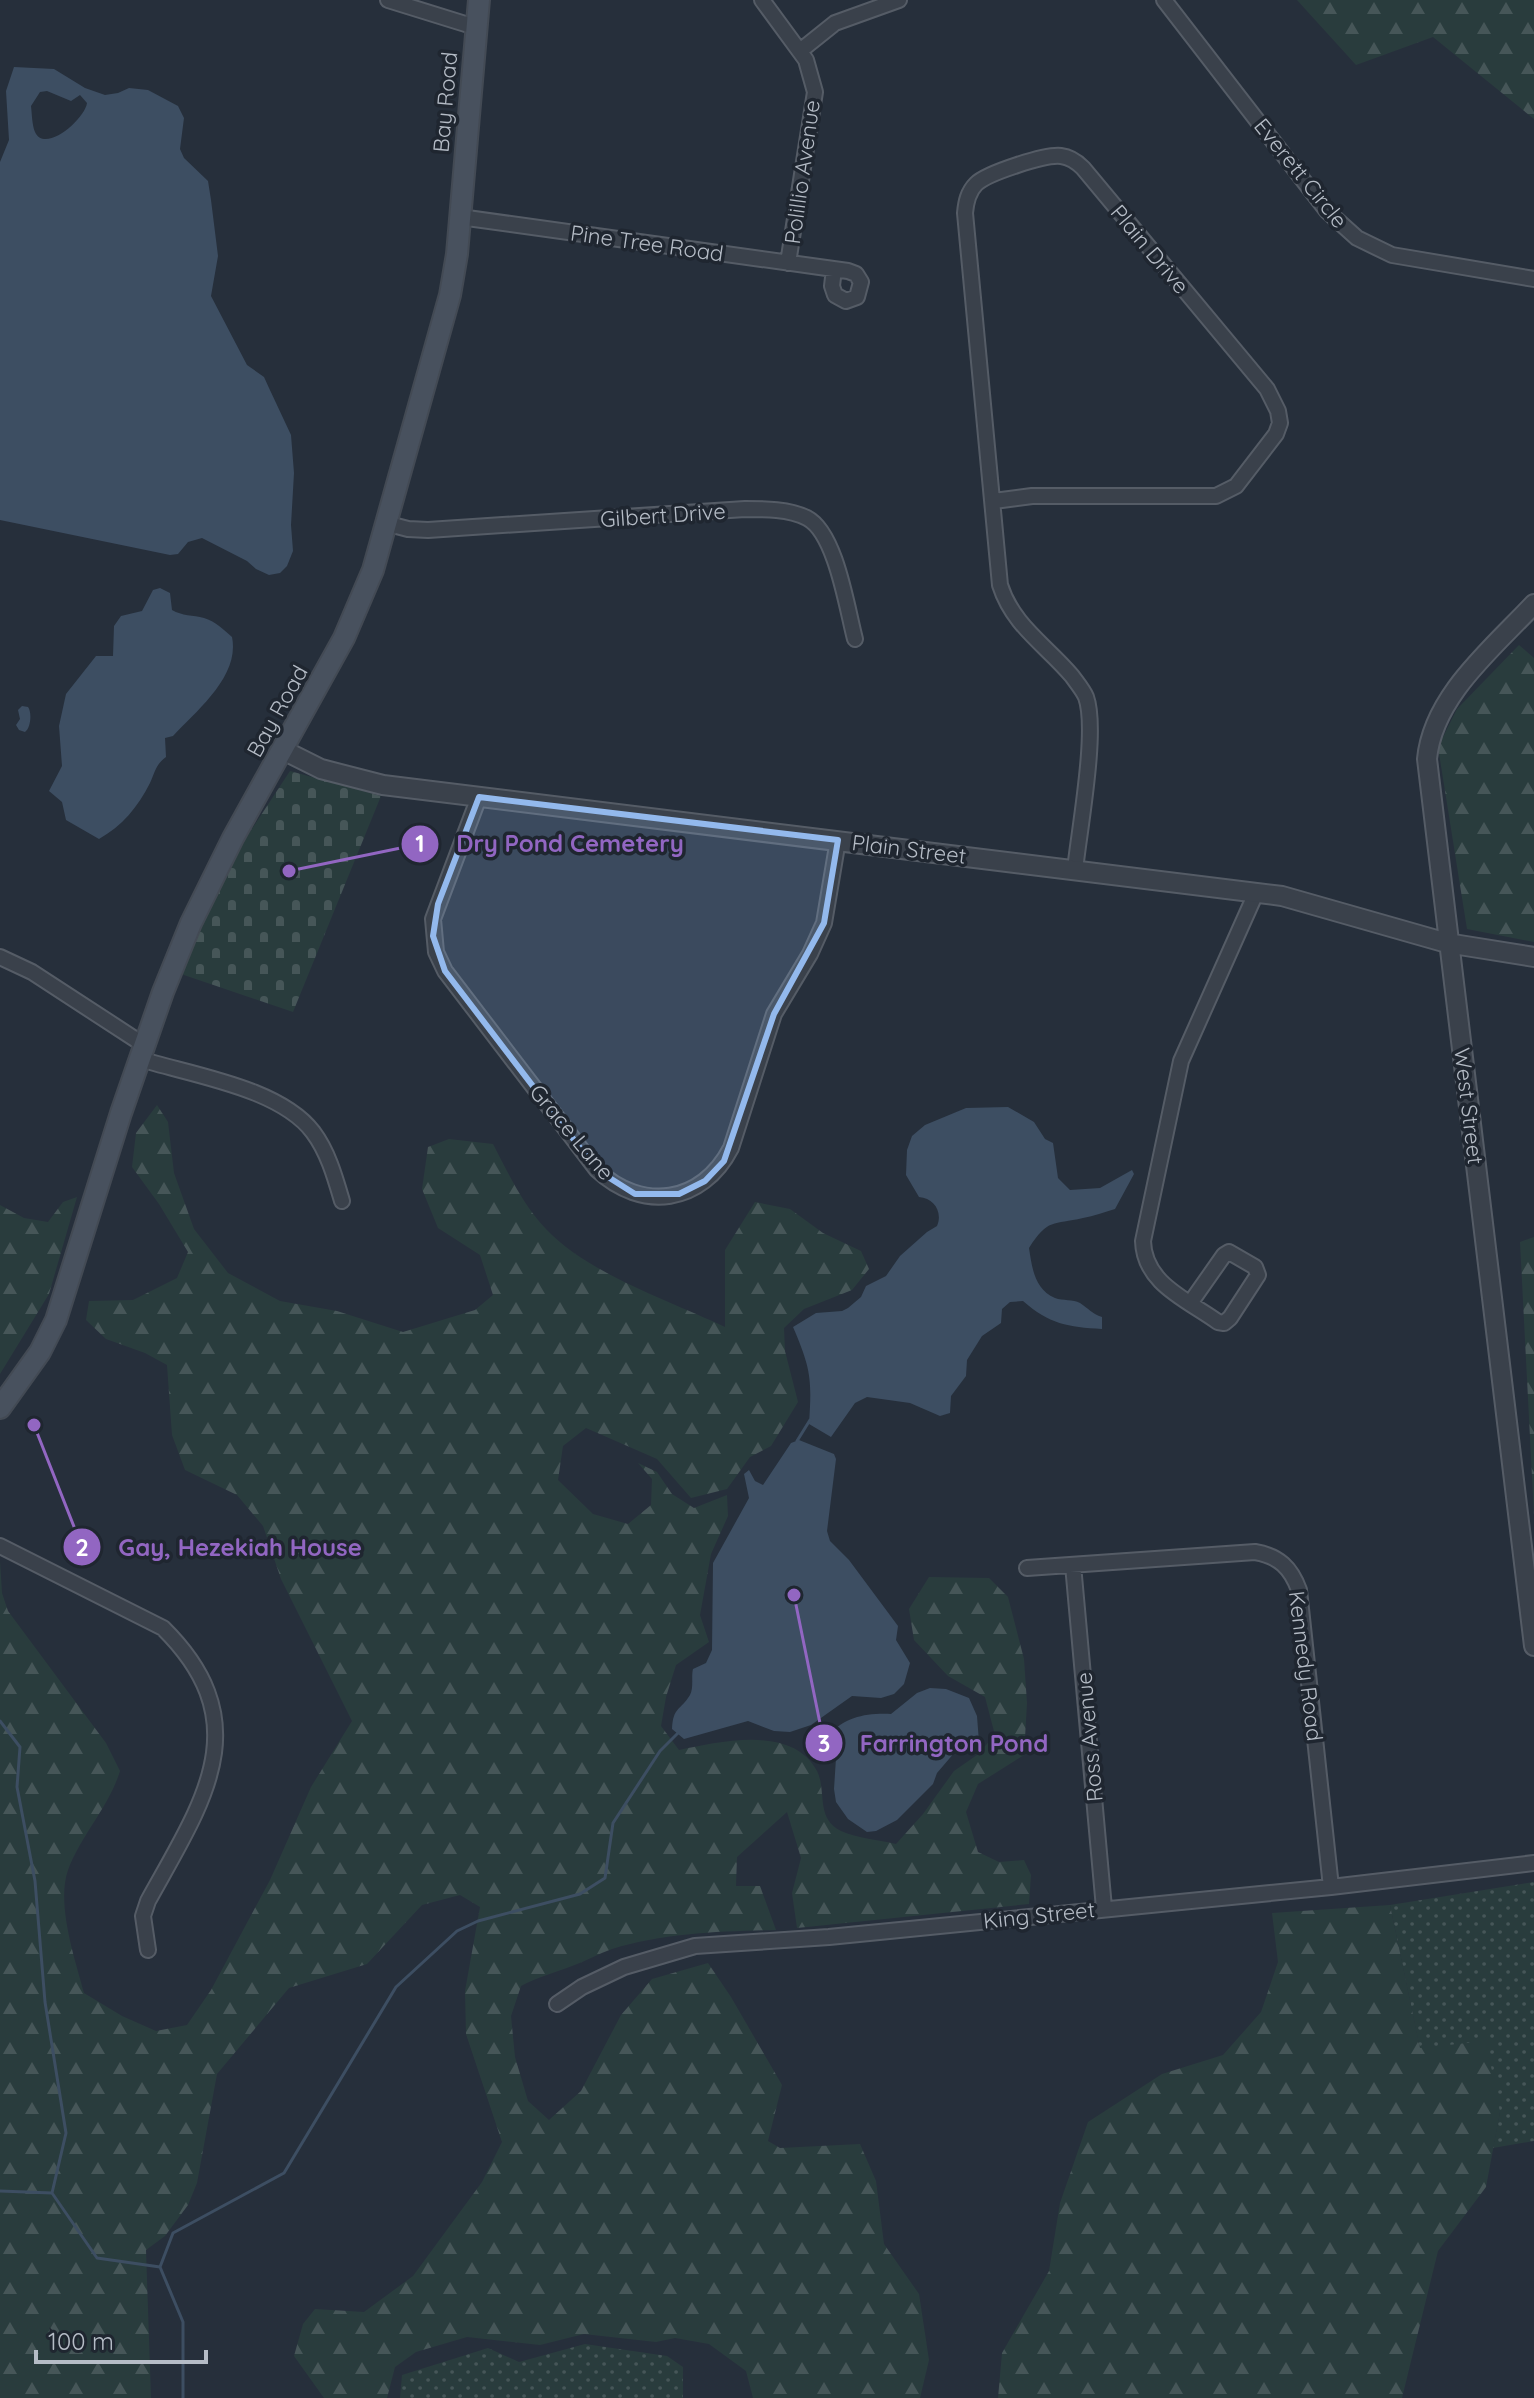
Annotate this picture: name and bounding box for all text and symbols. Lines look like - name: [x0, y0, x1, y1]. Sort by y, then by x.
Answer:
- street label: Bay Road: [427, 51, 463, 153]
- street label: Polillio Avenue: [778, 98, 826, 246]
- street label: Everett Circle: [1248, 112, 1354, 234]
- street label: Plain Drive: [1105, 199, 1195, 299]
- street label: Pine Tree Road: [569, 218, 725, 268]
- street label: Gilbert Drive: [599, 497, 727, 533]
- street label: Bay Road: [240, 660, 314, 762]
- callout: Dry Pond Cemetery: [400, 820, 700, 868]
- text: 1: [415, 828, 425, 858]
- text: Dry Pond Cemetery: [456, 828, 684, 858]
- street label: Plain Street: [850, 828, 968, 870]
- street label: West Street: [1448, 1046, 1490, 1166]
- street label: Grace Lane: [524, 1078, 620, 1186]
- callout: Gay, Hezekiah House: [62, 1523, 378, 1571]
- text: 2: [75, 1532, 89, 1562]
- text: Gay, Hezekiah House: [118, 1532, 362, 1562]
- street label: Kennedy Road: [1283, 1589, 1329, 1743]
- street label: Ross Avenue: [1069, 1671, 1109, 1803]
- callout: Farrington Pond: [804, 1719, 1065, 1767]
- text: 3: [818, 1728, 830, 1758]
- text: Farrington Pond: [860, 1728, 1048, 1758]
- street label: King Street: [982, 1895, 1096, 1935]
- scale bar: [36, 2314, 206, 2364]
- text: 100 m: [48, 2326, 114, 2356]

